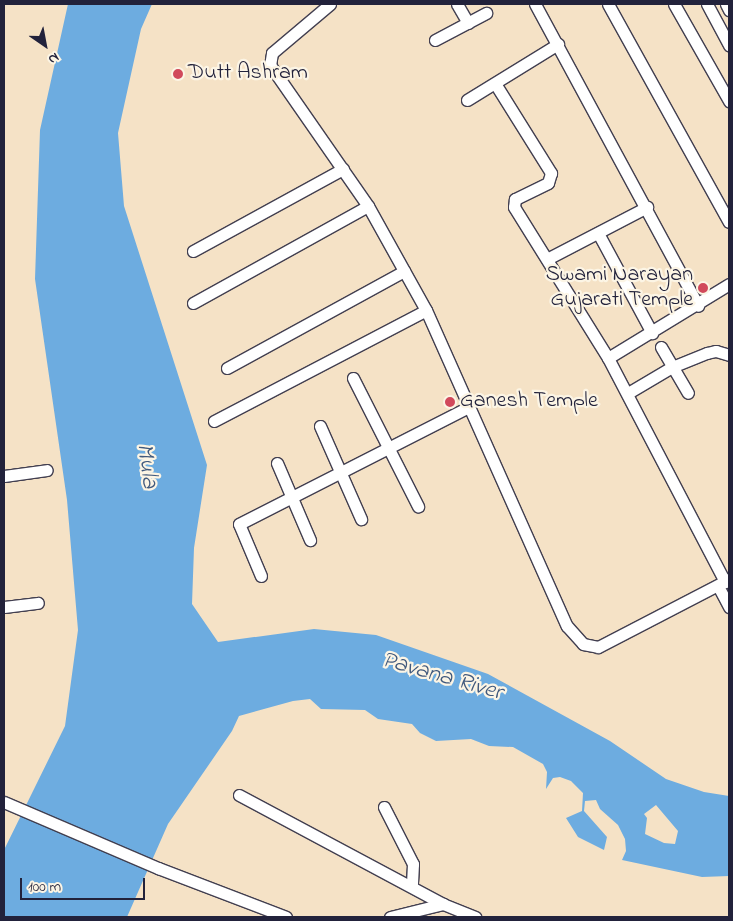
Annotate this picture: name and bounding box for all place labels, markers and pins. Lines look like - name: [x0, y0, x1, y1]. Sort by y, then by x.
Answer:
- place label: Dutt Ashram: [188, 61, 308, 87]
- marker: Dutt Ashram: [172, 68, 184, 80]
- place label: Swami Narayan Gujarati Temple: [546, 262, 693, 314]
- marker: Swami Narayan Gujarati Temple: [697, 282, 709, 294]
- place label: Ganesh Temple: [460, 389, 598, 415]
- marker: Ganesh Temple: [444, 396, 456, 408]

